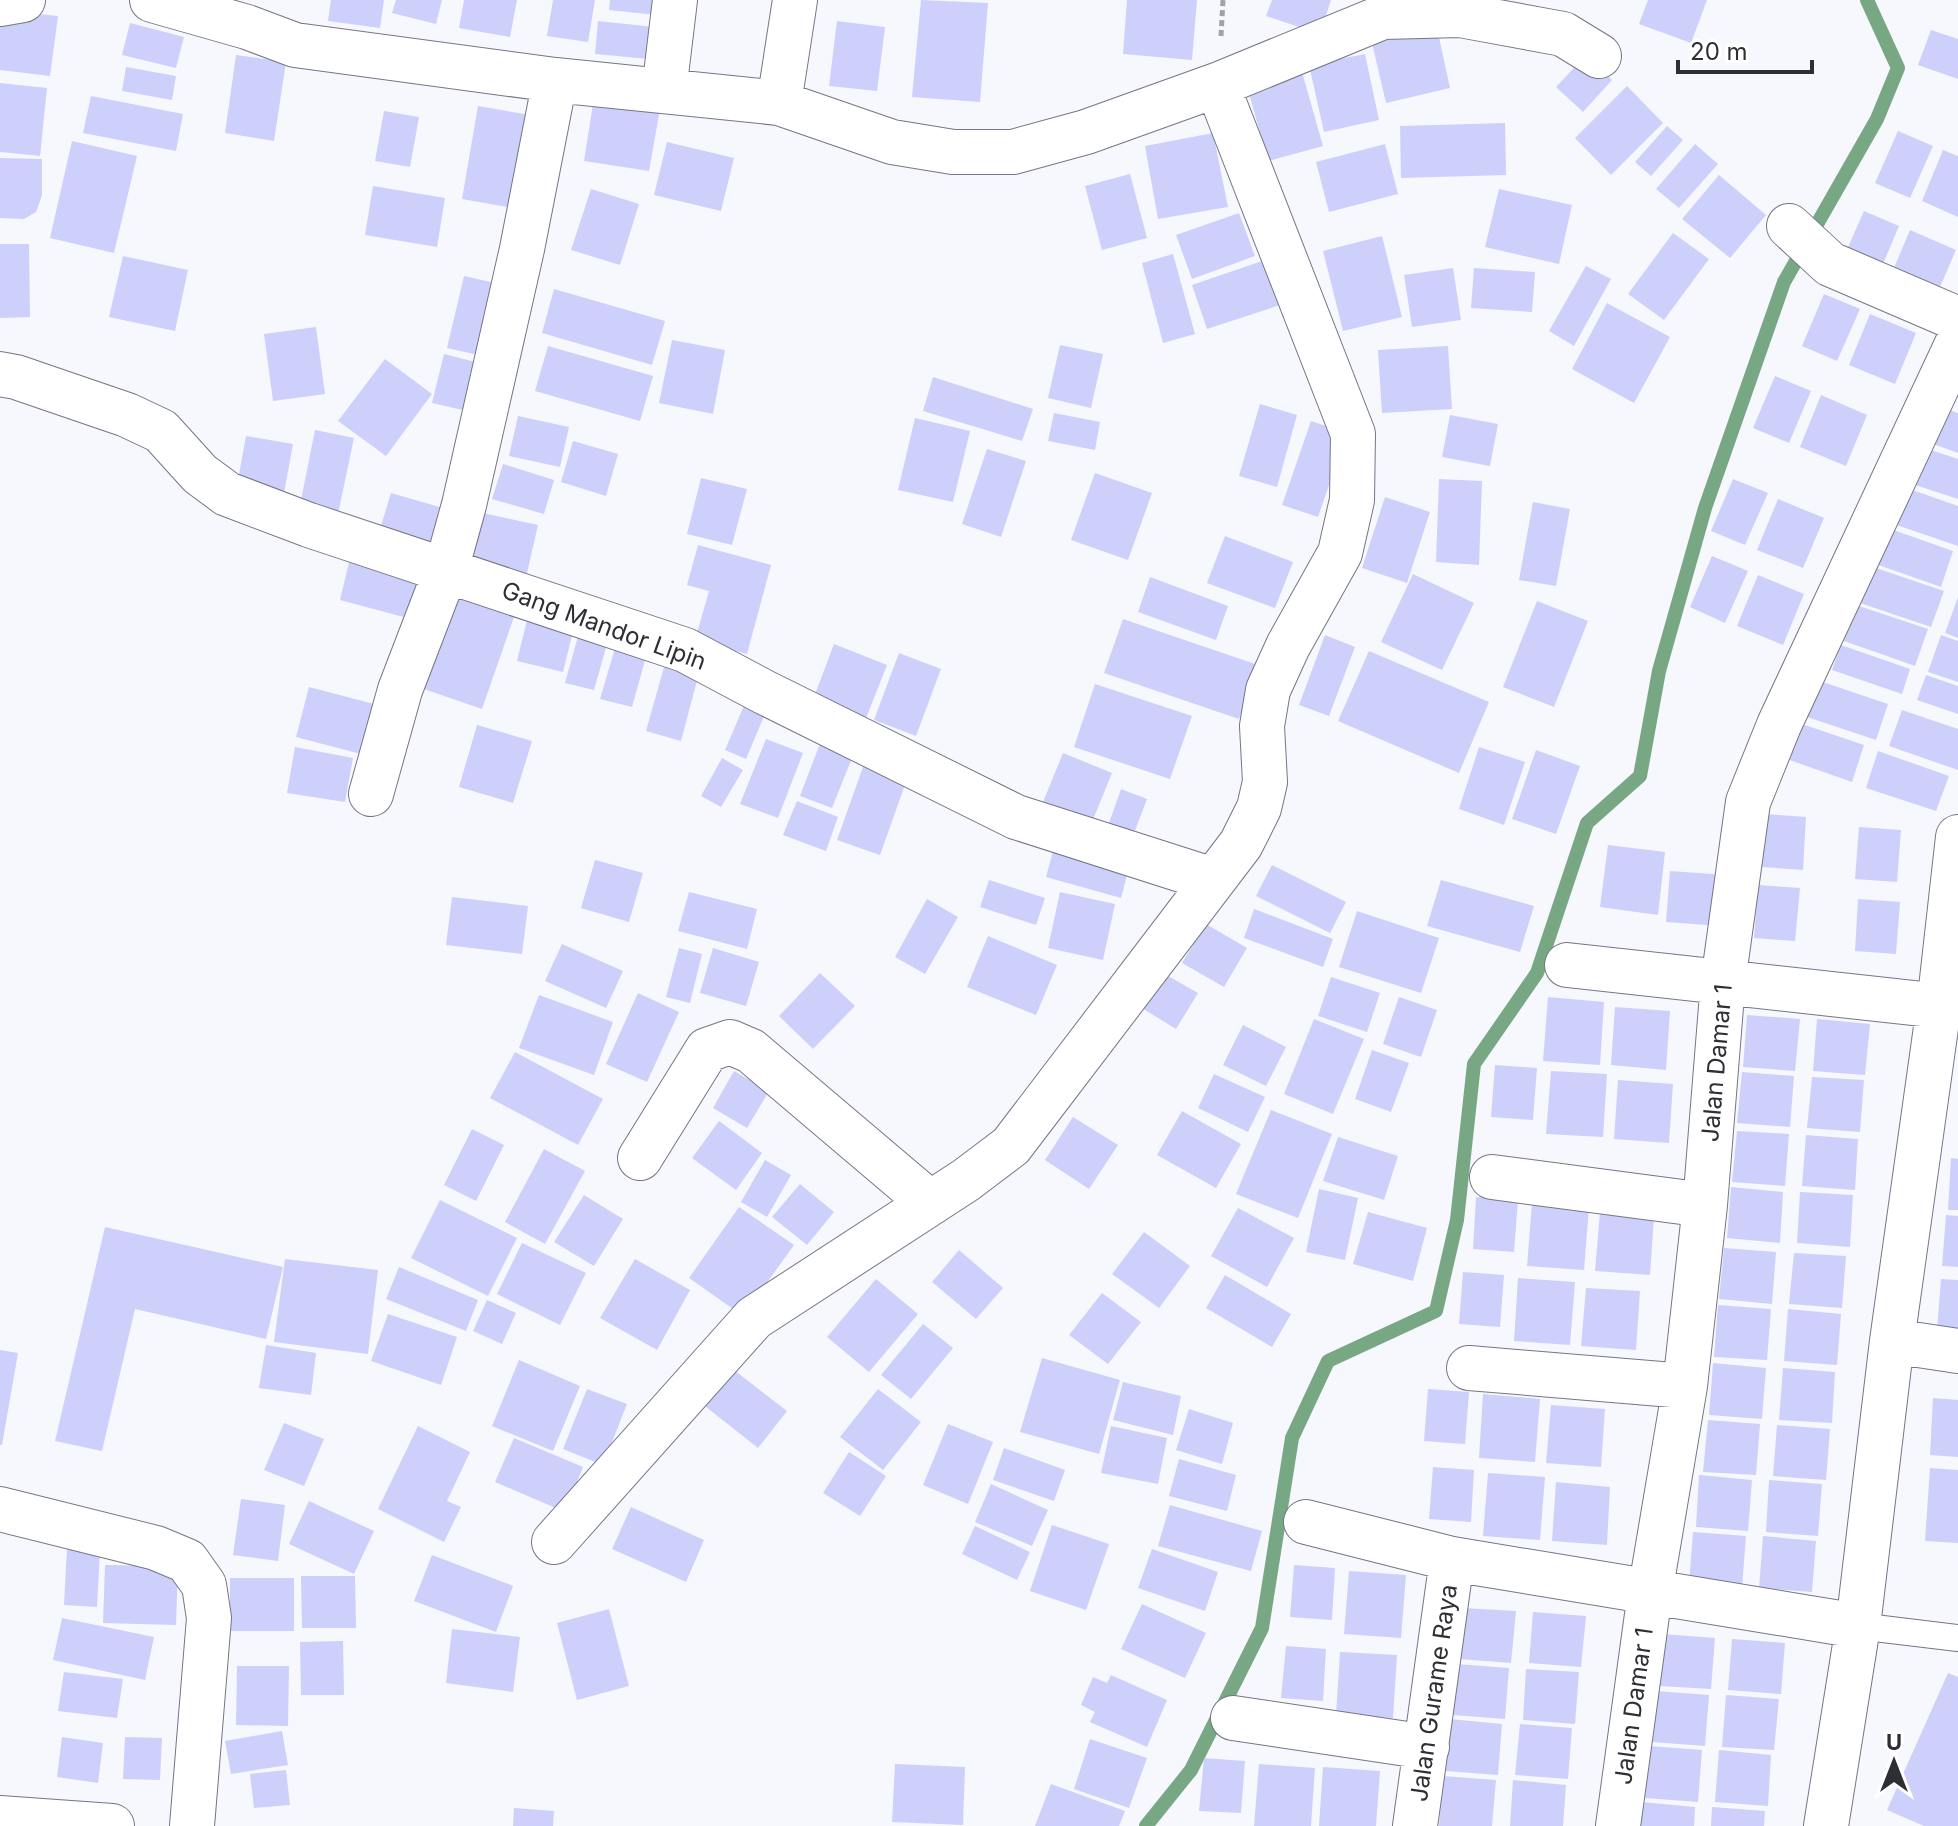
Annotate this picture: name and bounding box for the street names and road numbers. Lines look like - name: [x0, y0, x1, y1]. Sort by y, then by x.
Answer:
- street label: Gang Mandor Lipin: [498, 575, 710, 676]
- street label: Jalan Damar 1: [1695, 983, 1738, 1143]
- street label: Jalan Gurame Raya: [1404, 1582, 1463, 1803]
- street label: Jalan Damar 1: [1608, 1626, 1659, 1786]

